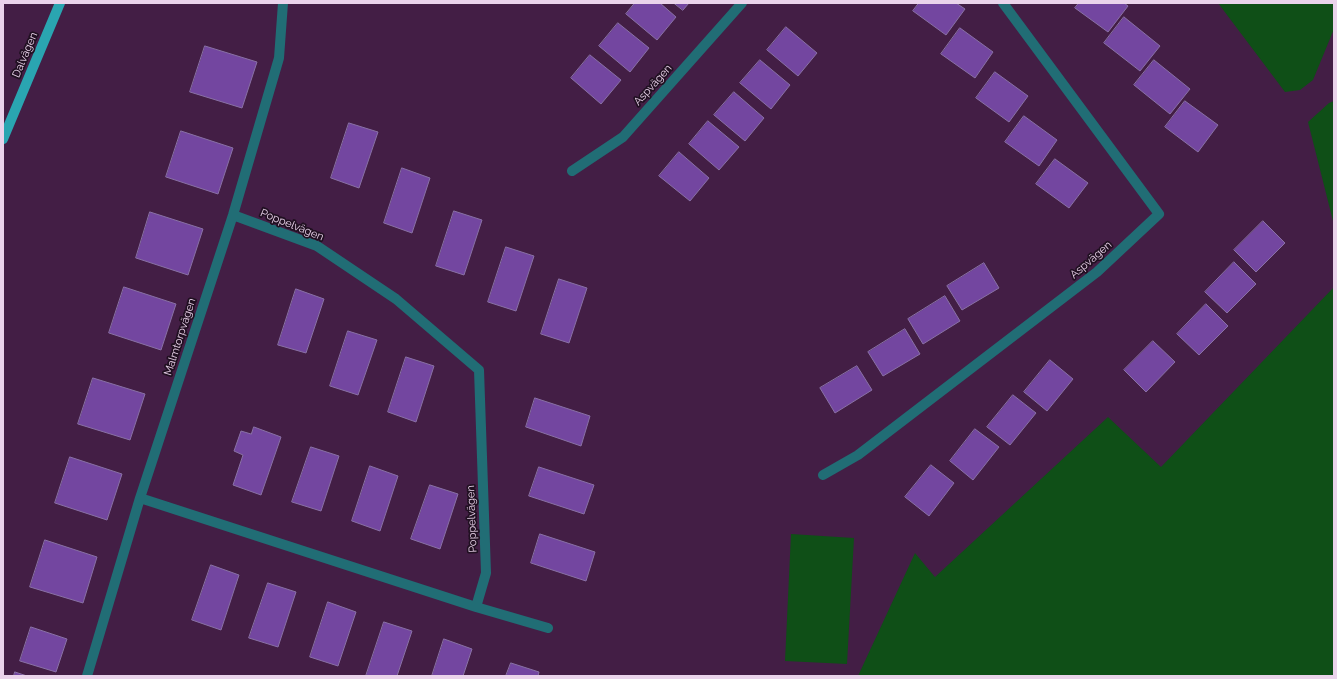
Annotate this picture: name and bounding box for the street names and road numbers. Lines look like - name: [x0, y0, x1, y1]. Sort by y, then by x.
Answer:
- street label: Dalvägen: [10, 30, 40, 80]
- street label: Aspvägen: [631, 62, 675, 108]
- street label: Poppelvägen: [258, 206, 326, 244]
- street label: Aspvägen: [1068, 238, 1114, 282]
- street label: Malmtorpvägen: [161, 297, 199, 377]
- street label: Poppelvägen: [464, 485, 480, 553]

